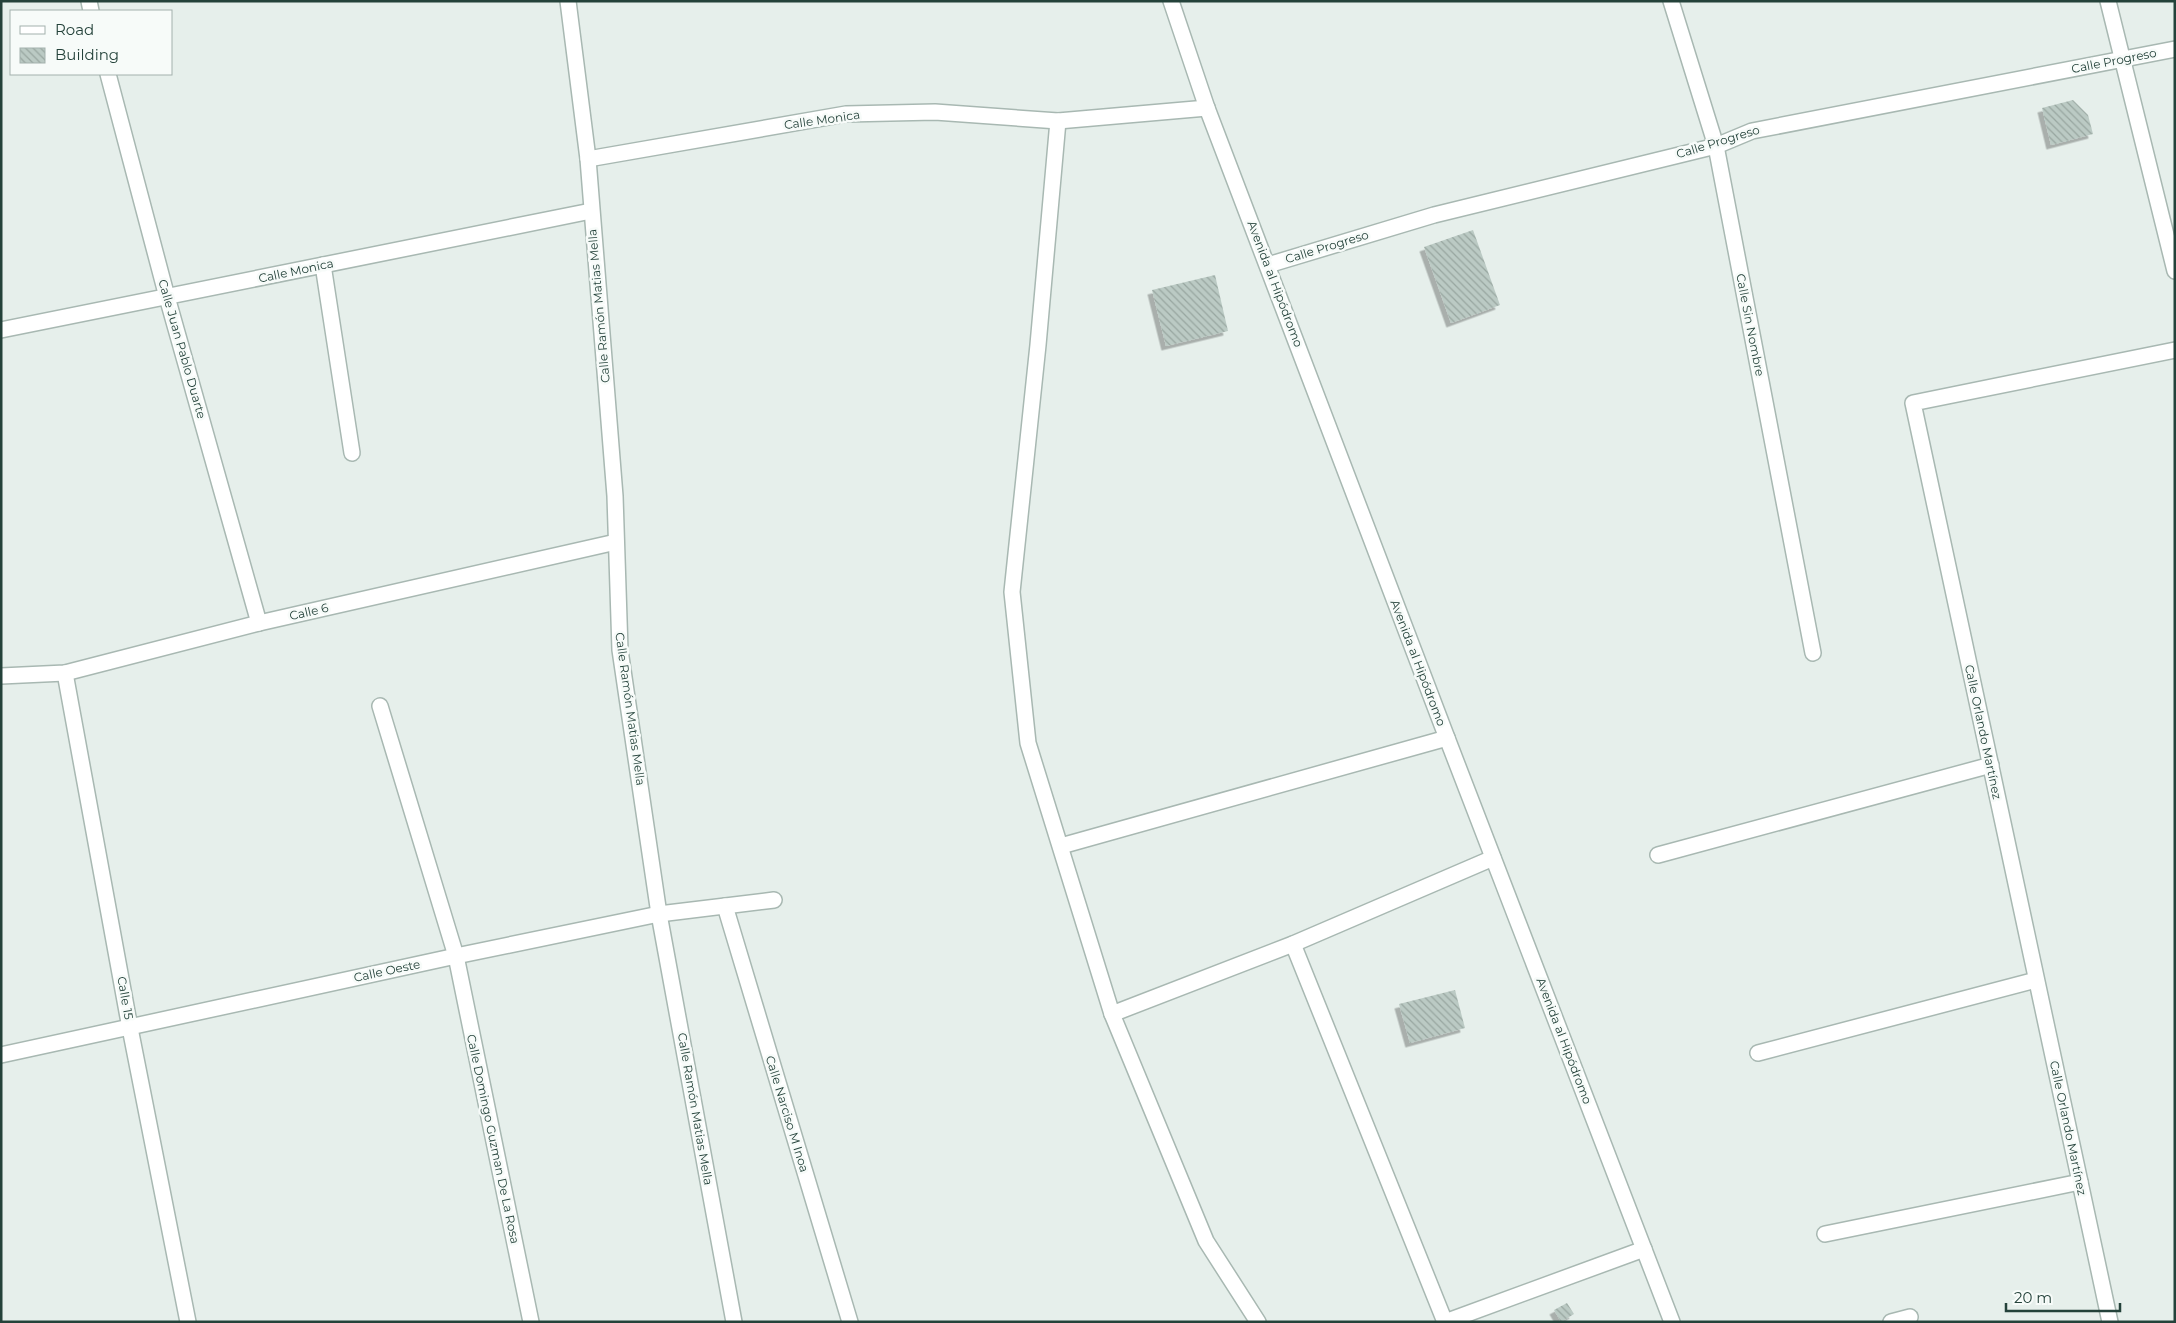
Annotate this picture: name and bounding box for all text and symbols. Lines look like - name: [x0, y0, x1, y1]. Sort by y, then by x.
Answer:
- legend: [10, 10, 172, 75]
- text: Road: [55, 20, 94, 39]
- text: Building: [55, 45, 119, 64]
- street label: Calle Progreso: [2070, 45, 2158, 76]
- street label: Calle Monica: [783, 107, 861, 132]
- street label: Calle Progreso: [1674, 122, 1761, 161]
- street label: Avenida al Hipódromo: [1244, 218, 1307, 349]
- street label: Calle Progreso: [1283, 227, 1370, 266]
- street label: Calle Ramón Matias Mella: [584, 228, 613, 384]
- street label: Calle Monica: [257, 255, 335, 286]
- street label: Calle Sin Nombre: [1733, 272, 1768, 378]
- street label: Calle Juan Pablo Duarte: [155, 277, 210, 420]
- street label: Avenida al Hipódromo: [1387, 597, 1450, 728]
- street label: Calle 6: [288, 600, 330, 623]
- street label: Calle Ramón Matias Mella: [612, 631, 649, 786]
- street label: Calle Orlando Martínez: [1962, 663, 2005, 801]
- street label: Calle Oeste: [352, 956, 421, 985]
- street label: Calle 15: [114, 975, 137, 1021]
- street label: Avenida al Hipódromo: [1533, 975, 1596, 1106]
- street label: Calle Ramón Matias Mella: [675, 1032, 716, 1186]
- street label: Calle Domingo Guzman De La Rosa: [464, 1033, 523, 1245]
- street label: Calle Narciso M Inoa: [763, 1054, 812, 1174]
- street label: Calle Orlando Martínez: [2047, 1059, 2090, 1197]
- scale bar: [2006, 1280, 2120, 1312]
- text: 20 m: [2014, 1288, 2052, 1307]

